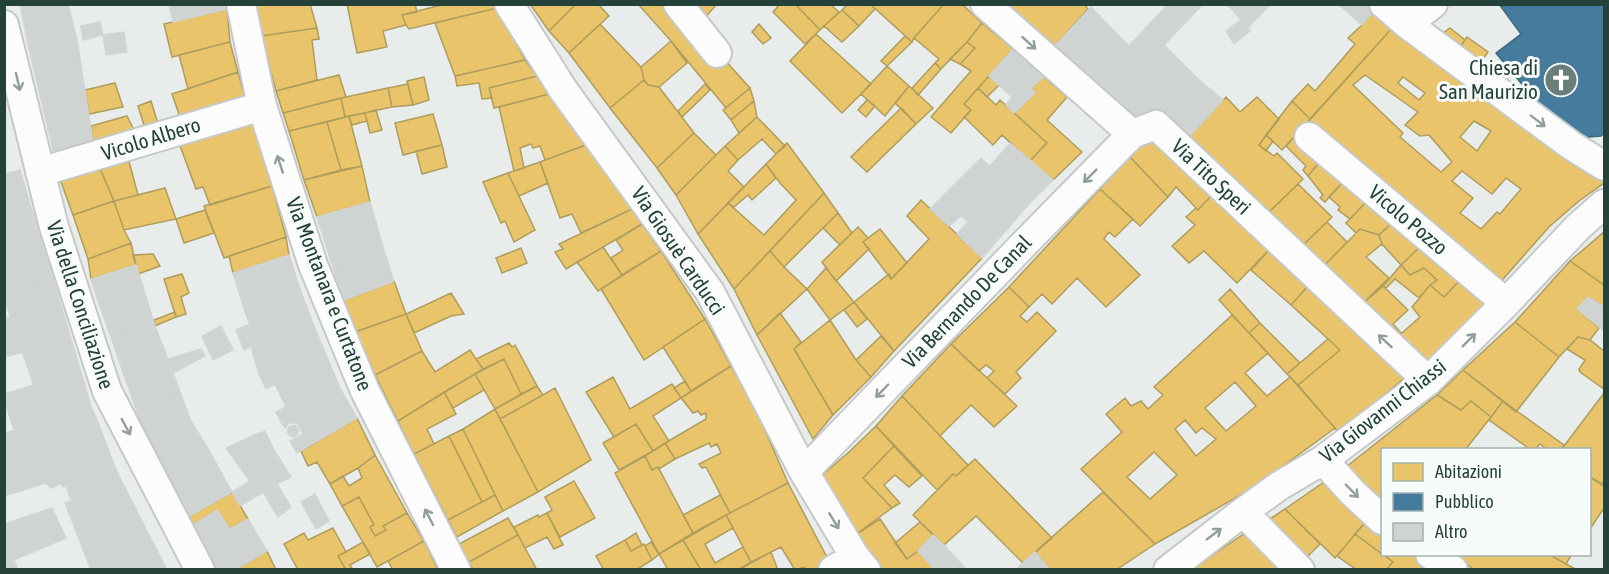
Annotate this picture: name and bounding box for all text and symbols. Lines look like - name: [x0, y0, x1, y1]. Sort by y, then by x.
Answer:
- one-way arrow: [1021, 36, 1036, 50]
- place label: Chiesa di San Maurizio: [1439, 55, 1538, 103]
- church icon: Chiesa di San Maurizio: [1543, 62, 1579, 98]
- one-way arrow: [13, 72, 24, 91]
- street label: Vicolo Albero: [98, 112, 203, 164]
- one-way arrow: [1530, 115, 1546, 127]
- street label: Via Tito Speri: [1167, 134, 1256, 219]
- one-way arrow: [274, 155, 285, 174]
- one-way arrow: [1083, 169, 1098, 183]
- street label: Vicolo Pozzo: [1364, 179, 1453, 259]
- street label: Via Giosuè Carducci: [627, 182, 731, 319]
- street label: Via Montanara e Curtatone: [282, 194, 378, 394]
- street label: Via della Conciliazione: [42, 218, 119, 392]
- street label: Via Bernando De Canal: [897, 230, 1036, 373]
- one-way arrow: [1462, 333, 1476, 348]
- one-way arrow: [1378, 334, 1393, 349]
- street label: Via Giovanni Chiassi: [1314, 353, 1450, 467]
- one-way arrow: [874, 384, 889, 399]
- one-way arrow: [121, 418, 132, 436]
- legend: [1381, 448, 1591, 556]
- text: Abitazioni: [1435, 461, 1502, 482]
- one-way arrow: [1344, 483, 1358, 498]
- text: Pubblico: [1435, 491, 1494, 512]
- one-way arrow: [423, 509, 434, 527]
- one-way arrow: [828, 512, 840, 529]
- text: Altro: [1435, 521, 1468, 542]
- one-way arrow: [1206, 528, 1222, 540]

